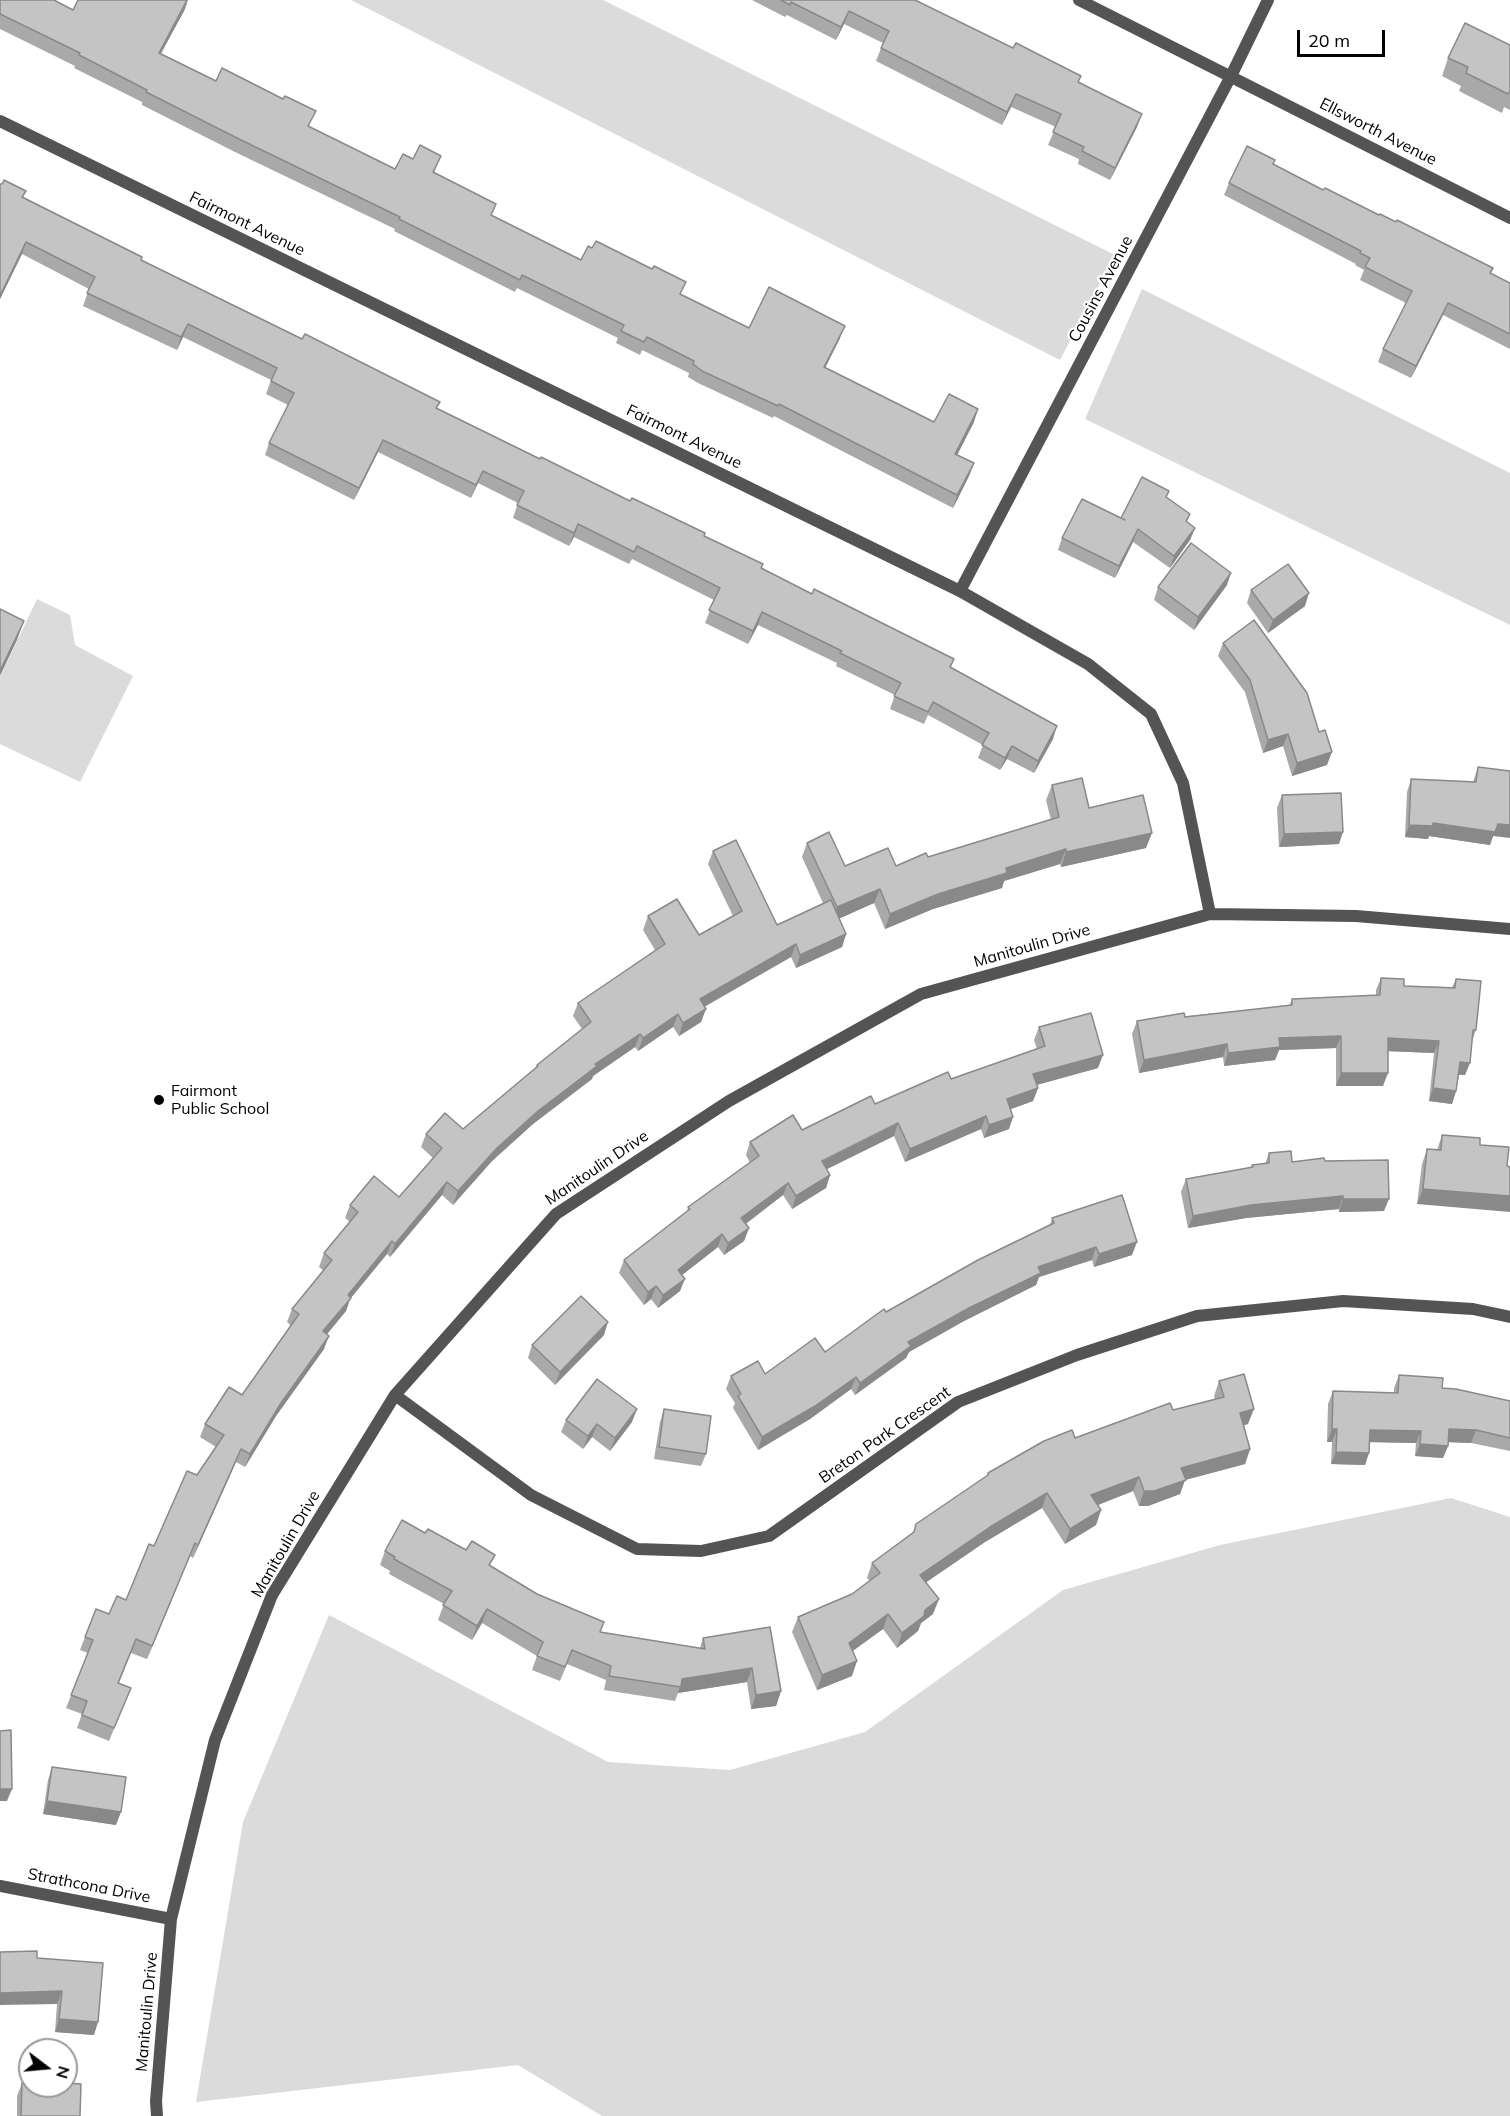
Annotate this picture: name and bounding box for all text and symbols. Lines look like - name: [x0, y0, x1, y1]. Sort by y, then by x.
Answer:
- scale bar: [1300, 18, 1388, 56]
- text: 20 m: [1308, 29, 1350, 52]
- street label: Ellsworth Avenue: [1316, 94, 1440, 170]
- street label: Fairmont Avenue: [186, 188, 308, 260]
- street label: Cousins Avenue: [1065, 233, 1137, 345]
- street label: Fairmont Avenue: [623, 401, 745, 473]
- street label: Manitoulin Drive: [972, 920, 1092, 972]
- place label: Fairmont Public School: [171, 1081, 269, 1119]
- marker: Fairmont Public School: [152, 1093, 166, 1107]
- street label: Manitoulin Drive: [542, 1126, 652, 1210]
- street label: Breton Park Crescent: [816, 1382, 954, 1488]
- street label: Manitoulin Drive: [248, 1487, 324, 1601]
- street label: Strathcona Drive: [26, 1865, 152, 1907]
- street label: Manitoulin Drive: [132, 1951, 162, 2073]
- north arrow: [18, 2038, 78, 2098]
- text: N: [52, 2064, 75, 2081]

